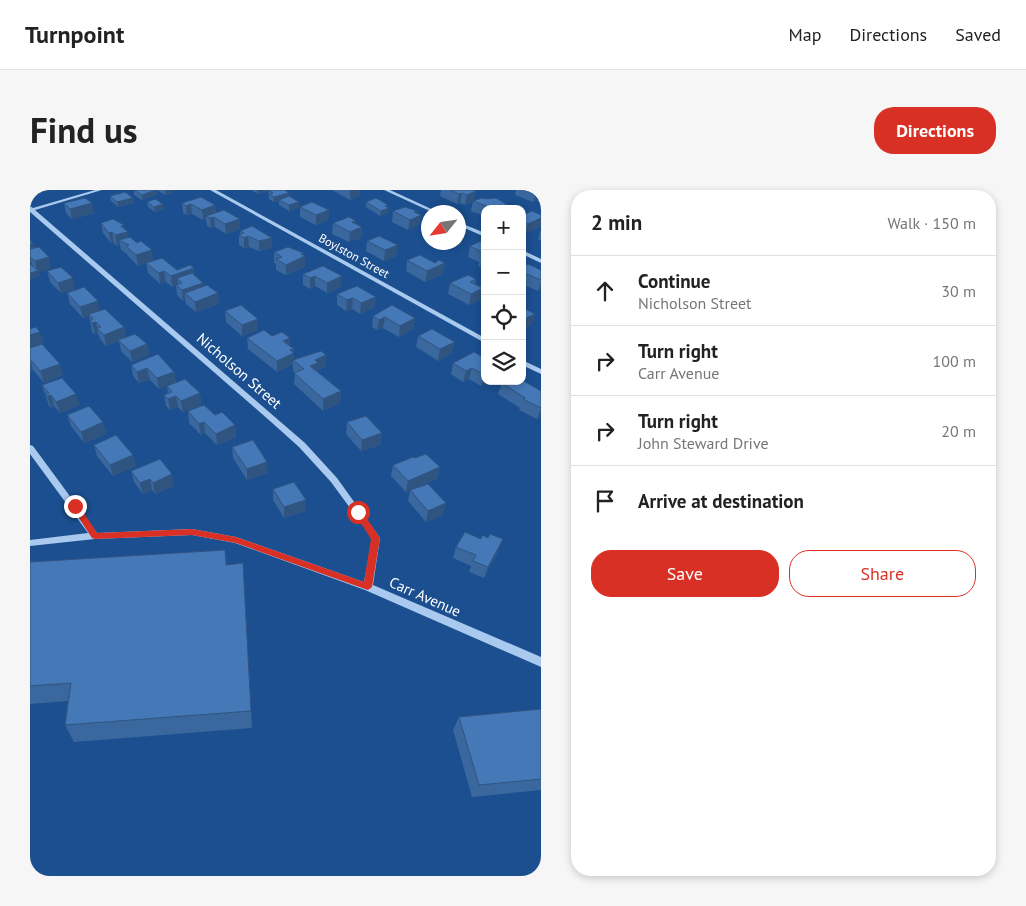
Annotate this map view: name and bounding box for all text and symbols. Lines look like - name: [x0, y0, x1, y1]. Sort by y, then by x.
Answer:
- text: Turnpoint: [25, 19, 124, 50]
- text: Map: [789, 23, 821, 46]
- text: Directions: [849, 23, 927, 46]
- text: Saved: [955, 23, 1001, 46]
- text: Find us: [30, 107, 138, 153]
- button: Directions: [874, 107, 996, 154]
- north arrow: [421, 205, 466, 250]
- map controls: [481, 205, 526, 385]
- button: +: [481, 205, 526, 250]
- text: 2 min: [591, 209, 642, 236]
- text: Walk · 150 m: [887, 213, 976, 233]
- street label: Boylston Street: [316, 230, 392, 281]
- button: −: [481, 250, 526, 295]
- text: Continue: [638, 269, 710, 293]
- icon: ahead: [591, 277, 619, 305]
- text: 30 m: [941, 281, 976, 301]
- text: Nicholson Street: [638, 293, 751, 313]
- button: locate: [481, 295, 526, 340]
- street label: Nicholson Street: [193, 329, 286, 413]
- text: Turn right: [638, 339, 718, 363]
- button: layers: [481, 340, 526, 385]
- icon: right: [591, 347, 619, 375]
- text: 100 m: [933, 351, 976, 371]
- text: Carr Avenue: [638, 363, 719, 383]
- text: Turn right: [638, 409, 718, 433]
- icon: right: [591, 417, 619, 445]
- text: 20 m: [941, 421, 976, 441]
- text: John Steward Drive: [638, 433, 769, 453]
- icon: arrive: [591, 487, 619, 515]
- text: Arrive at destination: [638, 489, 804, 513]
- route end: [64, 495, 87, 518]
- route start: [347, 501, 370, 524]
- button: Save: [591, 550, 779, 597]
- button: Share: [789, 550, 976, 597]
- street label: Carr Avenue: [386, 572, 464, 621]

